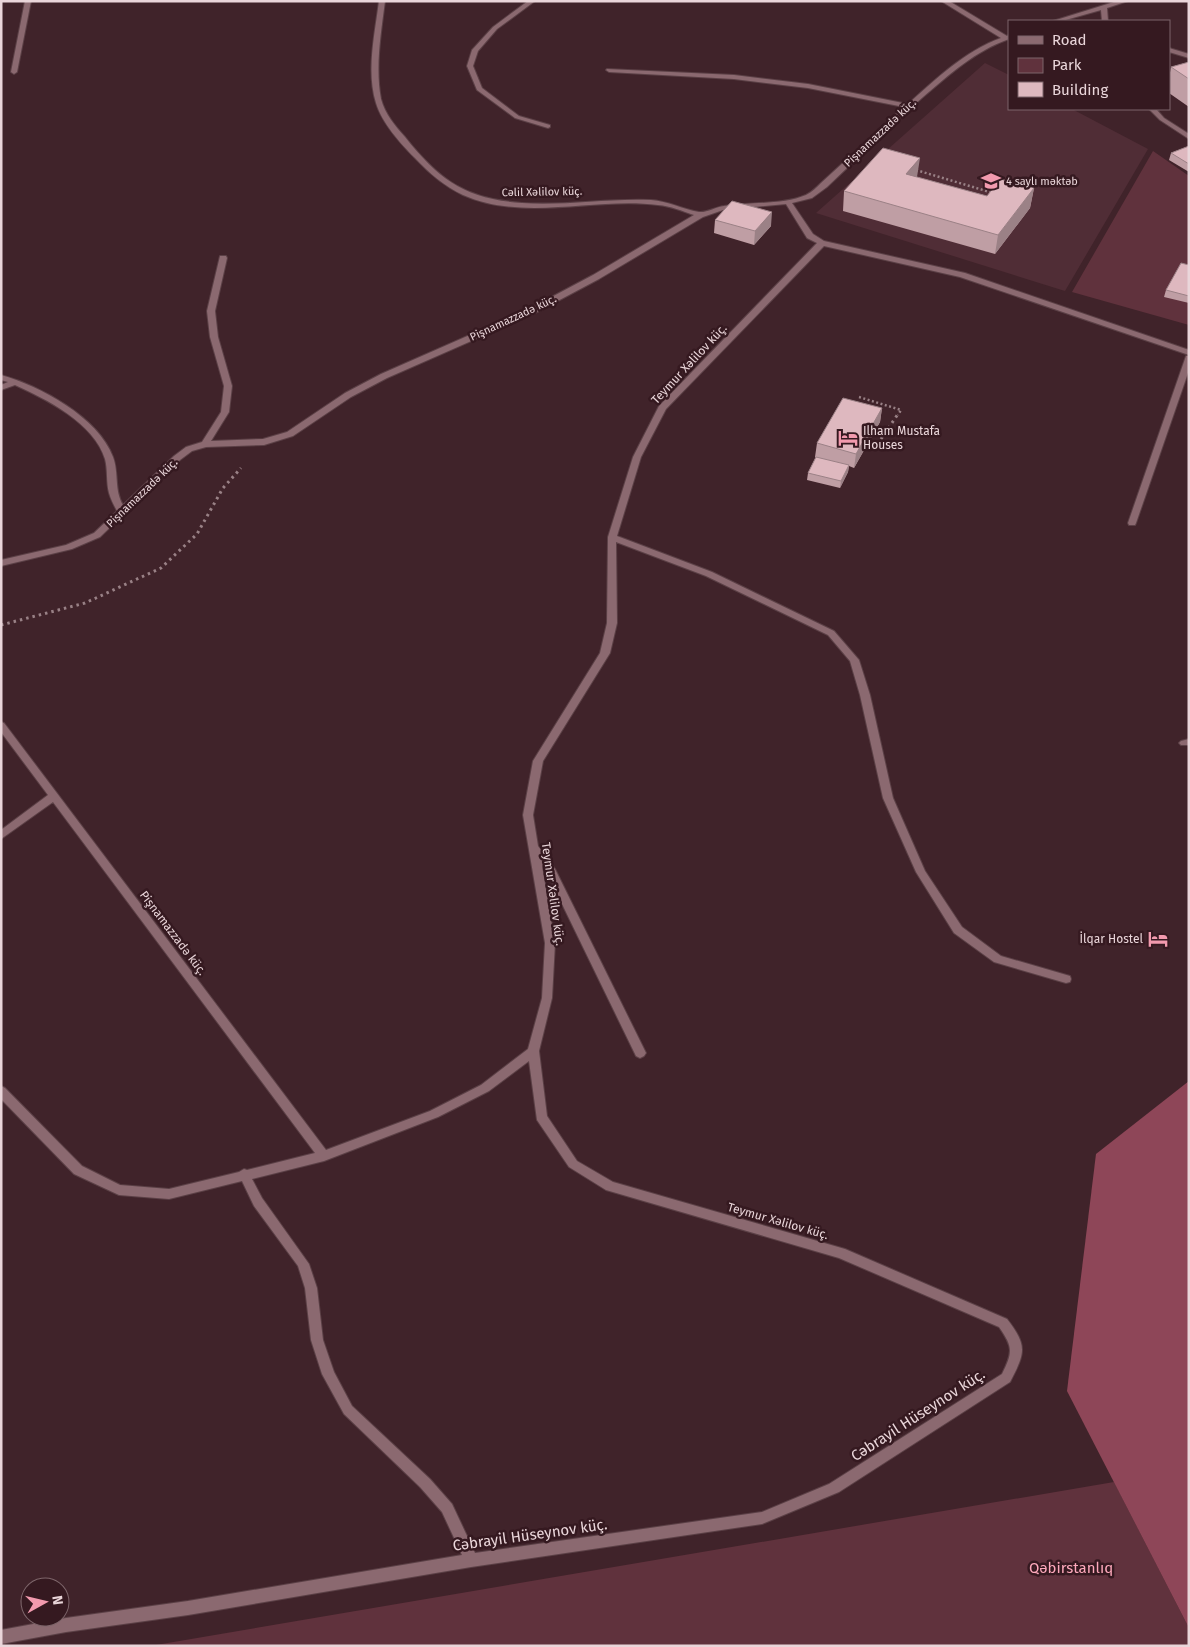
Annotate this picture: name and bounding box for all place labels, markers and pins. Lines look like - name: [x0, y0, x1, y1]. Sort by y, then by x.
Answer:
- school or university icon: 4 saylı məktəb: [980, 170, 1002, 192]
- place label: 4 saylı məktəb: [1006, 175, 1078, 188]
- place label: Ilham Mustafa Houses: [863, 424, 940, 452]
- hotel icon: Ilham Mustafa Houses: [837, 427, 859, 449]
- hotel icon: İlqar Hostel: [1147, 928, 1169, 950]
- place label: İlqar Hostel: [1080, 931, 1143, 946]

